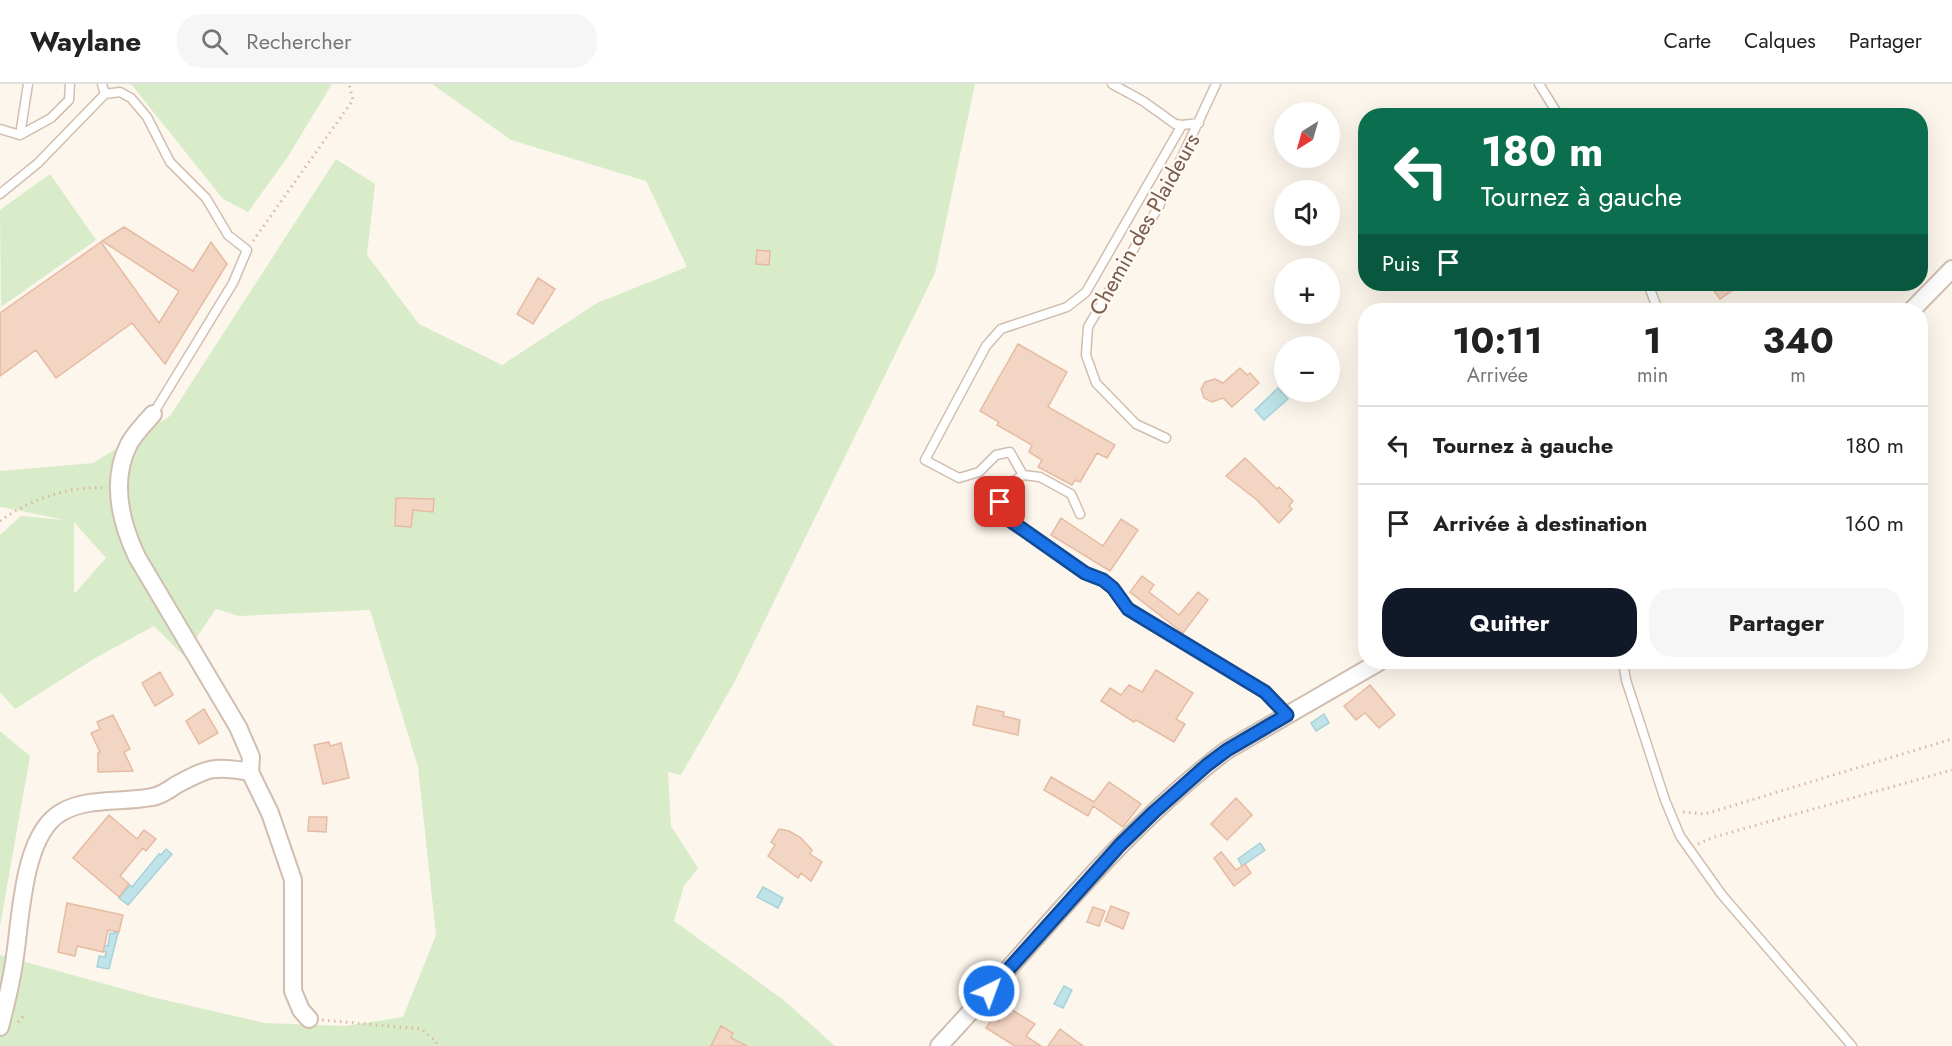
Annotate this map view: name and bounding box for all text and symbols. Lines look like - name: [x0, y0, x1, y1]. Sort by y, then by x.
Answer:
- search box: [177, 14, 597, 68]
- text: Waylane: [30, 21, 141, 62]
- icon: search: [198, 25, 231, 58]
- text: Rechercher: [246, 25, 352, 57]
- text: Carte: [1664, 26, 1711, 56]
- text: Calques: [1744, 26, 1816, 56]
- text: Partager: [1849, 26, 1922, 56]
- north arrow: [1274, 102, 1340, 168]
- map controls: [1274, 102, 1340, 402]
- text: 180 m: [1481, 121, 1604, 182]
- street label: Chemin des Plaideurs: [1081, 127, 1207, 321]
- icon: left: [1382, 132, 1460, 210]
- text: Tournez à gauche: [1481, 177, 1682, 216]
- button: sound: [1274, 180, 1340, 246]
- icon: arrive: [1432, 246, 1465, 279]
- text: Puis: [1382, 247, 1420, 279]
- button: +: [1274, 258, 1340, 324]
- text: 10:11: [1452, 314, 1543, 366]
- text: 1: [1643, 314, 1662, 366]
- text: 340: [1762, 314, 1834, 366]
- button: −: [1274, 336, 1340, 402]
- text: Arrivée: [1467, 361, 1528, 390]
- text: min: [1637, 361, 1668, 390]
- text: m: [1790, 361, 1806, 390]
- icon: left: [1382, 429, 1415, 462]
- text: Tournez à gauche: [1433, 429, 1613, 461]
- text: 180 m: [1845, 429, 1904, 461]
- pin: [974, 476, 1025, 527]
- icon: arrive: [983, 485, 1016, 518]
- icon: arrive: [1382, 507, 1415, 540]
- text: Arrivée à destination: [1433, 507, 1647, 539]
- text: 160 m: [1844, 507, 1904, 539]
- button: Quitter: [1382, 588, 1637, 657]
- button: Partager: [1649, 588, 1904, 657]
- position arrow: [957, 959, 1021, 1023]

